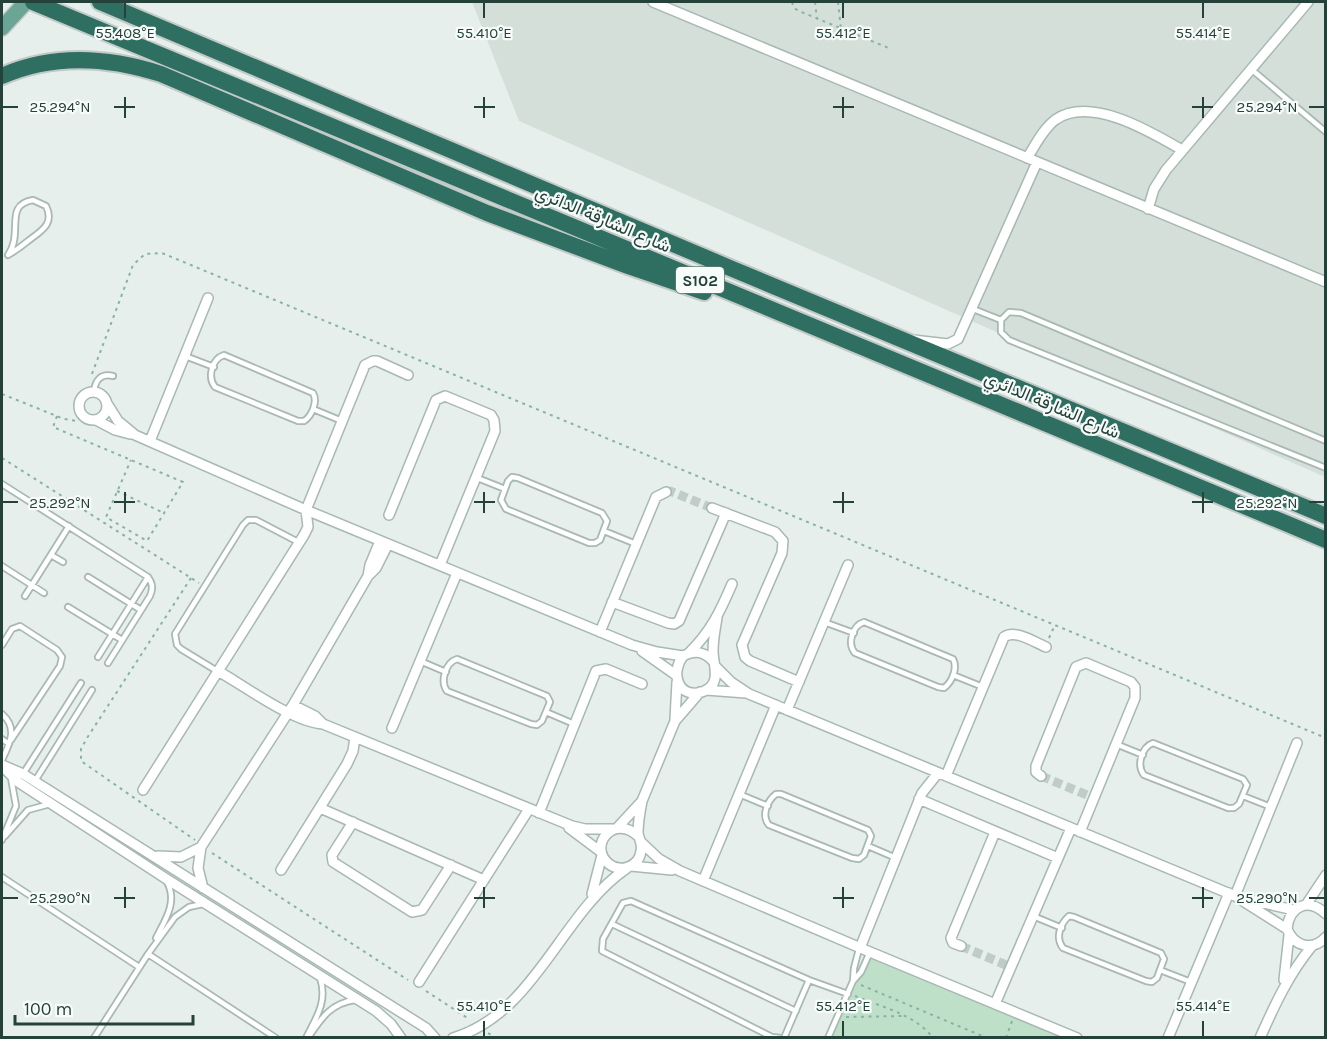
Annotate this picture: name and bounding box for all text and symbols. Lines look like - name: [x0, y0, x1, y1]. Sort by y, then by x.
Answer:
- text: 55.408°E: [95, 24, 155, 42]
- text: 55.410°E: [456, 24, 512, 42]
- text: 55.412°E: [815, 24, 871, 42]
- text: 55.414°E: [1176, 24, 1230, 42]
- text: 25.294°N: [30, 98, 90, 116]
- text: 25.294°N: [1237, 98, 1297, 116]
- street label: شارع الشارقة الدائري: [530, 181, 674, 261]
- road number: S102: [676, 267, 724, 293]
- street label: شارع الشارقة الدائري: [979, 367, 1123, 447]
- text: 25.292°N: [29, 494, 91, 512]
- text: 25.292°N: [1236, 494, 1298, 512]
- text: 25.290°N: [29, 889, 91, 907]
- text: 25.290°N: [1236, 889, 1298, 907]
- scale bar: [15, 988, 194, 1026]
- text: 55.410°E: [456, 997, 512, 1015]
- text: 55.412°E: [815, 997, 871, 1015]
- text: 55.414°E: [1176, 997, 1230, 1015]
- text: 100 m: [24, 998, 72, 1020]

